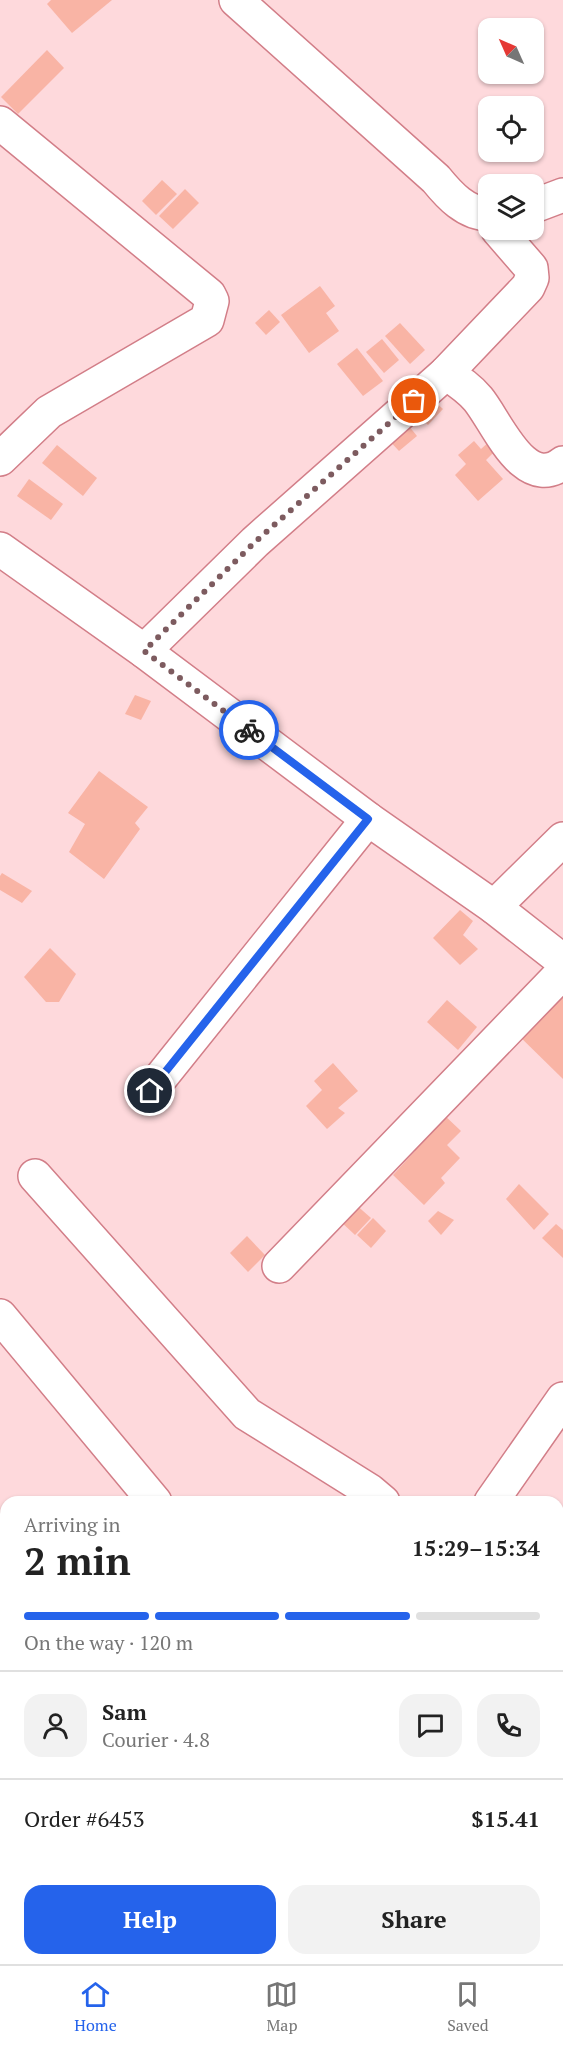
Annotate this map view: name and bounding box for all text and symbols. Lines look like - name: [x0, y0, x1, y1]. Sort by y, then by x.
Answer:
- north arrow: [478, 18, 544, 84]
- map controls: [478, 18, 544, 240]
- button: locate: [478, 96, 544, 162]
- button: layers: [478, 174, 544, 240]
- pin: [388, 375, 439, 426]
- icon: bag: [397, 384, 430, 417]
- courier: [219, 700, 279, 760]
- icon: bike: [233, 714, 266, 747]
- pin: [124, 1065, 175, 1116]
- icon: home: [133, 1074, 166, 1107]
- text: Arriving in: [24, 1511, 120, 1538]
- text: 15:29–15:34: [412, 1533, 540, 1562]
- text: 2 min: [24, 1534, 131, 1586]
- text: On the way · 120 m: [24, 1629, 193, 1656]
- button: person: [24, 1694, 87, 1757]
- button: chat: [399, 1694, 462, 1757]
- button: phone: [477, 1694, 540, 1757]
- text: Sam: [102, 1697, 147, 1726]
- text: Courier · 4.8: [102, 1726, 210, 1753]
- text: Order #6453: [24, 1804, 144, 1833]
- text: $15.41: [471, 1804, 540, 1833]
- button: Help: [24, 1885, 276, 1954]
- button: Share: [288, 1885, 540, 1954]
- tab: Home: [74, 1978, 117, 2036]
- tab: Map: [265, 1978, 298, 2036]
- tab: Saved: [447, 1978, 489, 2036]

